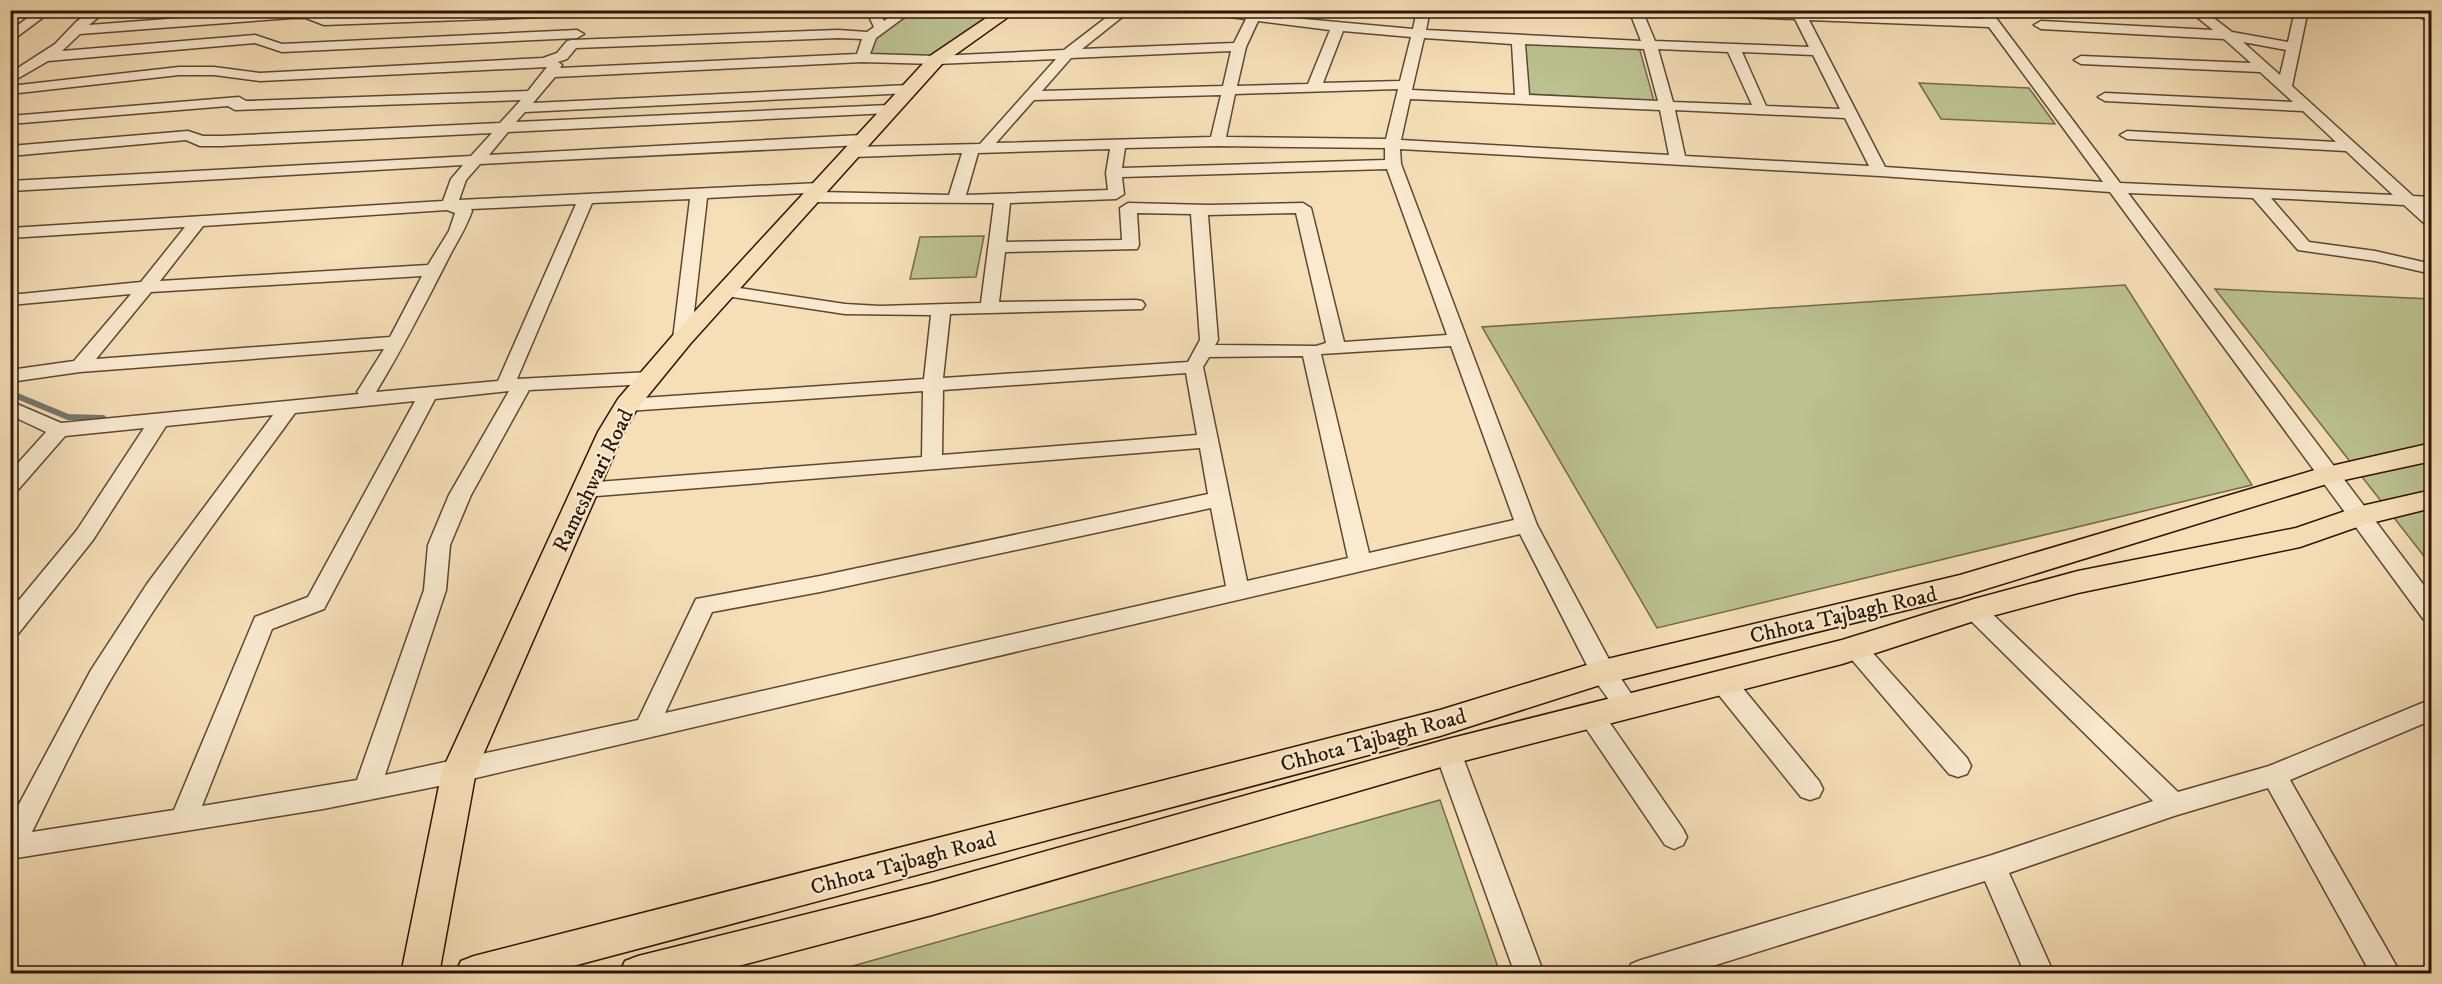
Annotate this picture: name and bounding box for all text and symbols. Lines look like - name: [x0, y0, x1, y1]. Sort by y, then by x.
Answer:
- street label: Rameshwari Road: [547, 405, 640, 557]
- street label: Chhota Tajbagh Road: [1747, 581, 1939, 650]
- street label: Chhota Tajbagh Road: [1278, 703, 1469, 778]
- street label: Chhota Tajbagh Road: [808, 826, 999, 901]

